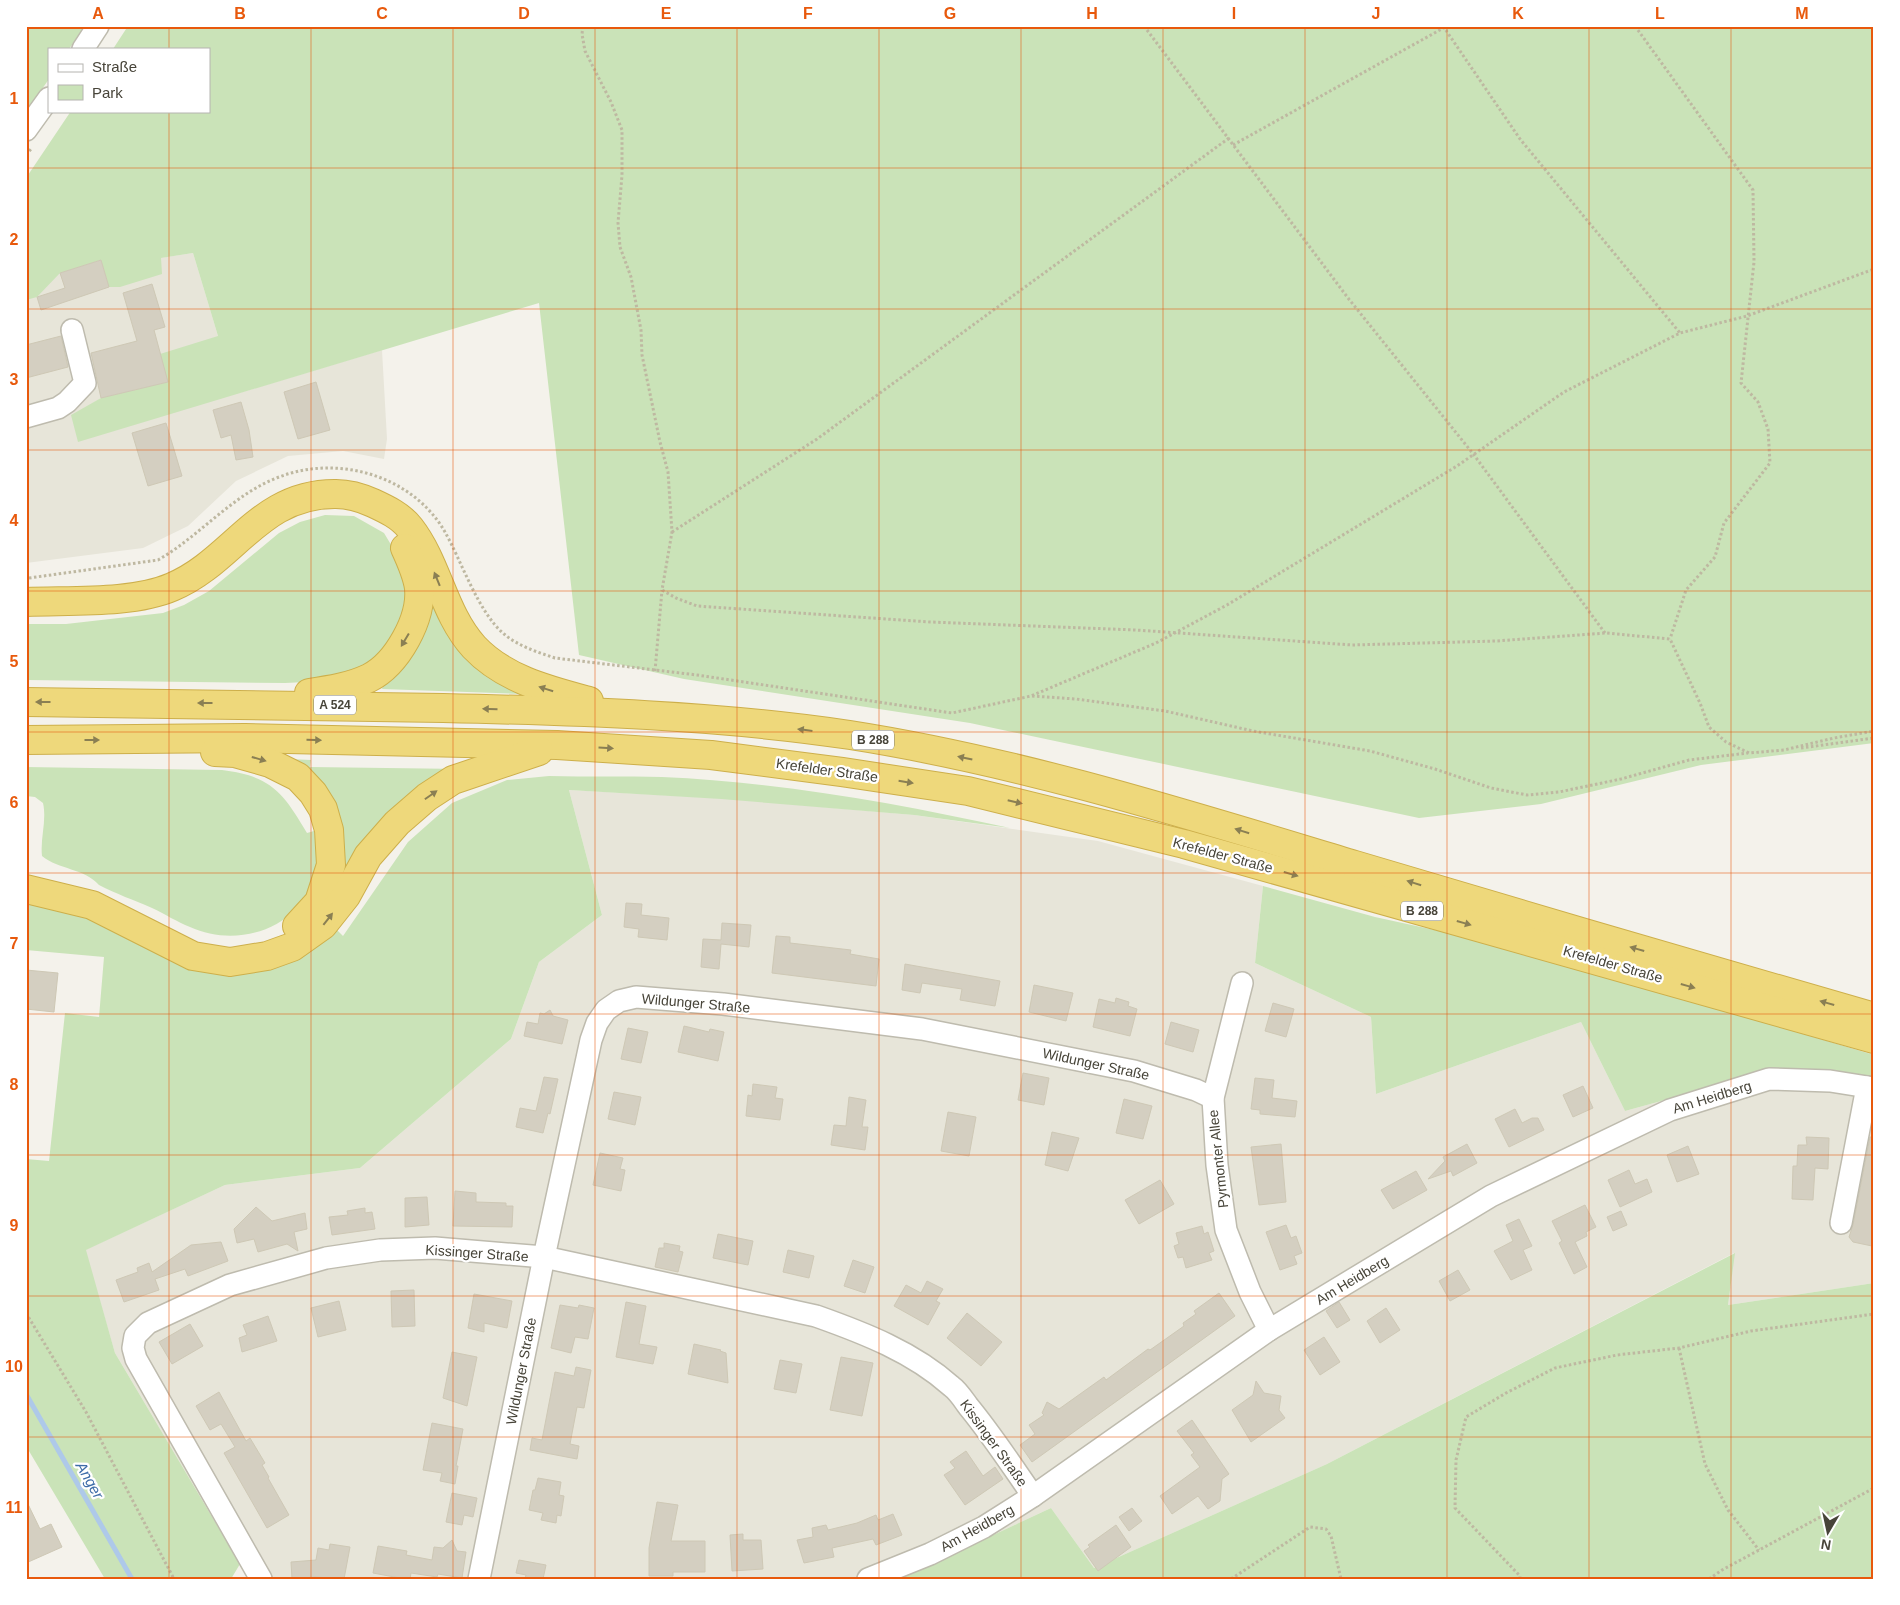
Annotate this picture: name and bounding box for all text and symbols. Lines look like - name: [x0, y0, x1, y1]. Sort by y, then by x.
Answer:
- text: A: [92, 5, 104, 22]
- text: B: [234, 5, 246, 22]
- text: C: [376, 5, 388, 22]
- text: D: [518, 5, 530, 22]
- text: E: [661, 5, 672, 22]
- text: F: [803, 5, 813, 22]
- text: G: [944, 5, 956, 22]
- text: H: [1086, 5, 1098, 22]
- text: I: [1232, 5, 1236, 22]
- text: J: [1372, 5, 1380, 22]
- text: K: [1512, 5, 1524, 22]
- text: L: [1655, 5, 1665, 22]
- text: M: [1795, 5, 1809, 22]
- legend: [48, 48, 210, 112]
- text: Straße: [92, 58, 137, 75]
- text: Park: [92, 84, 123, 101]
- text: 1: [10, 90, 19, 107]
- text: 2: [10, 231, 19, 248]
- text: 3: [10, 371, 19, 388]
- text: 4: [10, 512, 19, 529]
- one-way arrow: [432, 571, 440, 586]
- one-way arrow: [401, 633, 409, 648]
- text: 5: [10, 653, 19, 670]
- one-way arrow: [538, 685, 553, 692]
- road number: A 524: [314, 696, 356, 714]
- one-way arrow: [34, 698, 50, 706]
- one-way arrow: [197, 699, 213, 707]
- one-way arrow: [482, 704, 498, 712]
- one-way arrow: [796, 726, 812, 734]
- road number: B 288: [852, 730, 894, 750]
- one-way arrow: [85, 736, 101, 744]
- one-way arrow: [306, 736, 322, 744]
- one-way arrow: [598, 745, 614, 753]
- one-way arrow: [957, 754, 972, 762]
- street label: Krefelder Straße: [775, 755, 879, 785]
- one-way arrow: [251, 756, 266, 764]
- one-way arrow: [899, 778, 915, 786]
- one-way arrow: [424, 790, 438, 800]
- text: 6: [10, 794, 19, 811]
- one-way arrow: [1008, 798, 1023, 806]
- one-way arrow: [1234, 826, 1249, 834]
- street label: Krefelder Straße: [1171, 834, 1275, 876]
- one-way arrow: [1284, 870, 1299, 878]
- one-way arrow: [1407, 878, 1422, 886]
- road number: B 288: [1401, 901, 1443, 920]
- one-way arrow: [323, 912, 333, 925]
- one-way arrow: [1457, 919, 1472, 927]
- text: 7: [10, 935, 19, 952]
- street label: Krefelder Straße: [1561, 942, 1665, 986]
- one-way arrow: [1629, 945, 1645, 953]
- one-way arrow: [1681, 982, 1696, 990]
- street label: Wildunger Straße: [641, 990, 751, 1016]
- one-way arrow: [1819, 999, 1834, 1007]
- street label: Wildunger Straße: [1041, 1045, 1151, 1083]
- text: 8: [10, 1076, 19, 1093]
- street label: Am Heidberg: [1671, 1077, 1753, 1117]
- street label: Pyrmonter Allee: [1205, 1109, 1231, 1209]
- text: 9: [10, 1217, 19, 1234]
- street label: Kissinger Straße: [425, 1241, 529, 1265]
- street label: Am Heidberg: [1313, 1252, 1391, 1308]
- street label: Wildunger Straße: [503, 1316, 539, 1426]
- text: 10: [5, 1358, 23, 1375]
- street label: Kissinger Straße: [957, 1396, 1031, 1490]
- water label: Anger: [72, 1458, 108, 1502]
- text: 11: [6, 1499, 23, 1516]
- street label: Am Heidberg: [937, 1501, 1017, 1555]
- north arrow: [1802, 1508, 1852, 1558]
- text: N: [1820, 1536, 1832, 1554]

